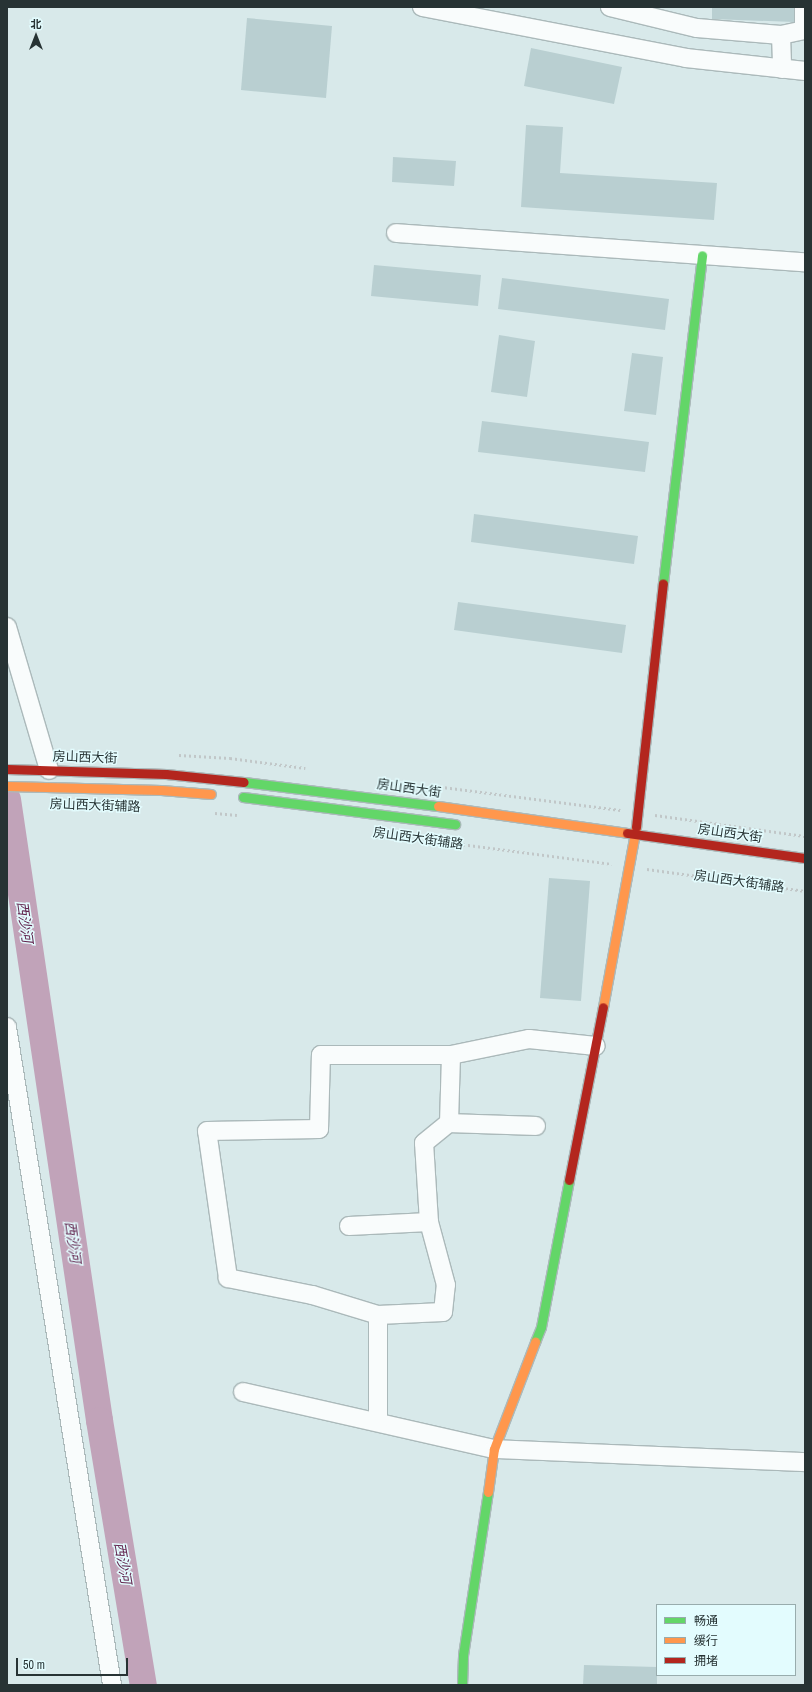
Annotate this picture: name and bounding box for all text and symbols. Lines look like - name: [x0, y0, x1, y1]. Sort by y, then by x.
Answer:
- north arrow: [16, 16, 56, 56]
- text: 北: [31, 17, 42, 31]
- street label: 房山西大街: [52, 749, 118, 767]
- street label: 房山西大街: [376, 777, 442, 801]
- street label: 房山西大街辅路: [49, 797, 141, 815]
- street label: 房山西大街: [697, 822, 763, 846]
- street label: 房山西大街辅路: [372, 825, 464, 853]
- street label: 房山西大街辅路: [693, 868, 785, 896]
- water label: 西沙河: [14, 900, 36, 944]
- water label: 西沙河: [62, 1220, 84, 1264]
- water label: 西沙河: [111, 1541, 135, 1585]
- legend: [656, 1604, 796, 1676]
- text: 畅通: [694, 1613, 718, 1629]
- text: 缓行: [694, 1633, 718, 1649]
- scale bar: [18, 1650, 130, 1676]
- text: 拥堵: [694, 1653, 718, 1669]
- text: 50 m: [23, 1657, 45, 1673]

